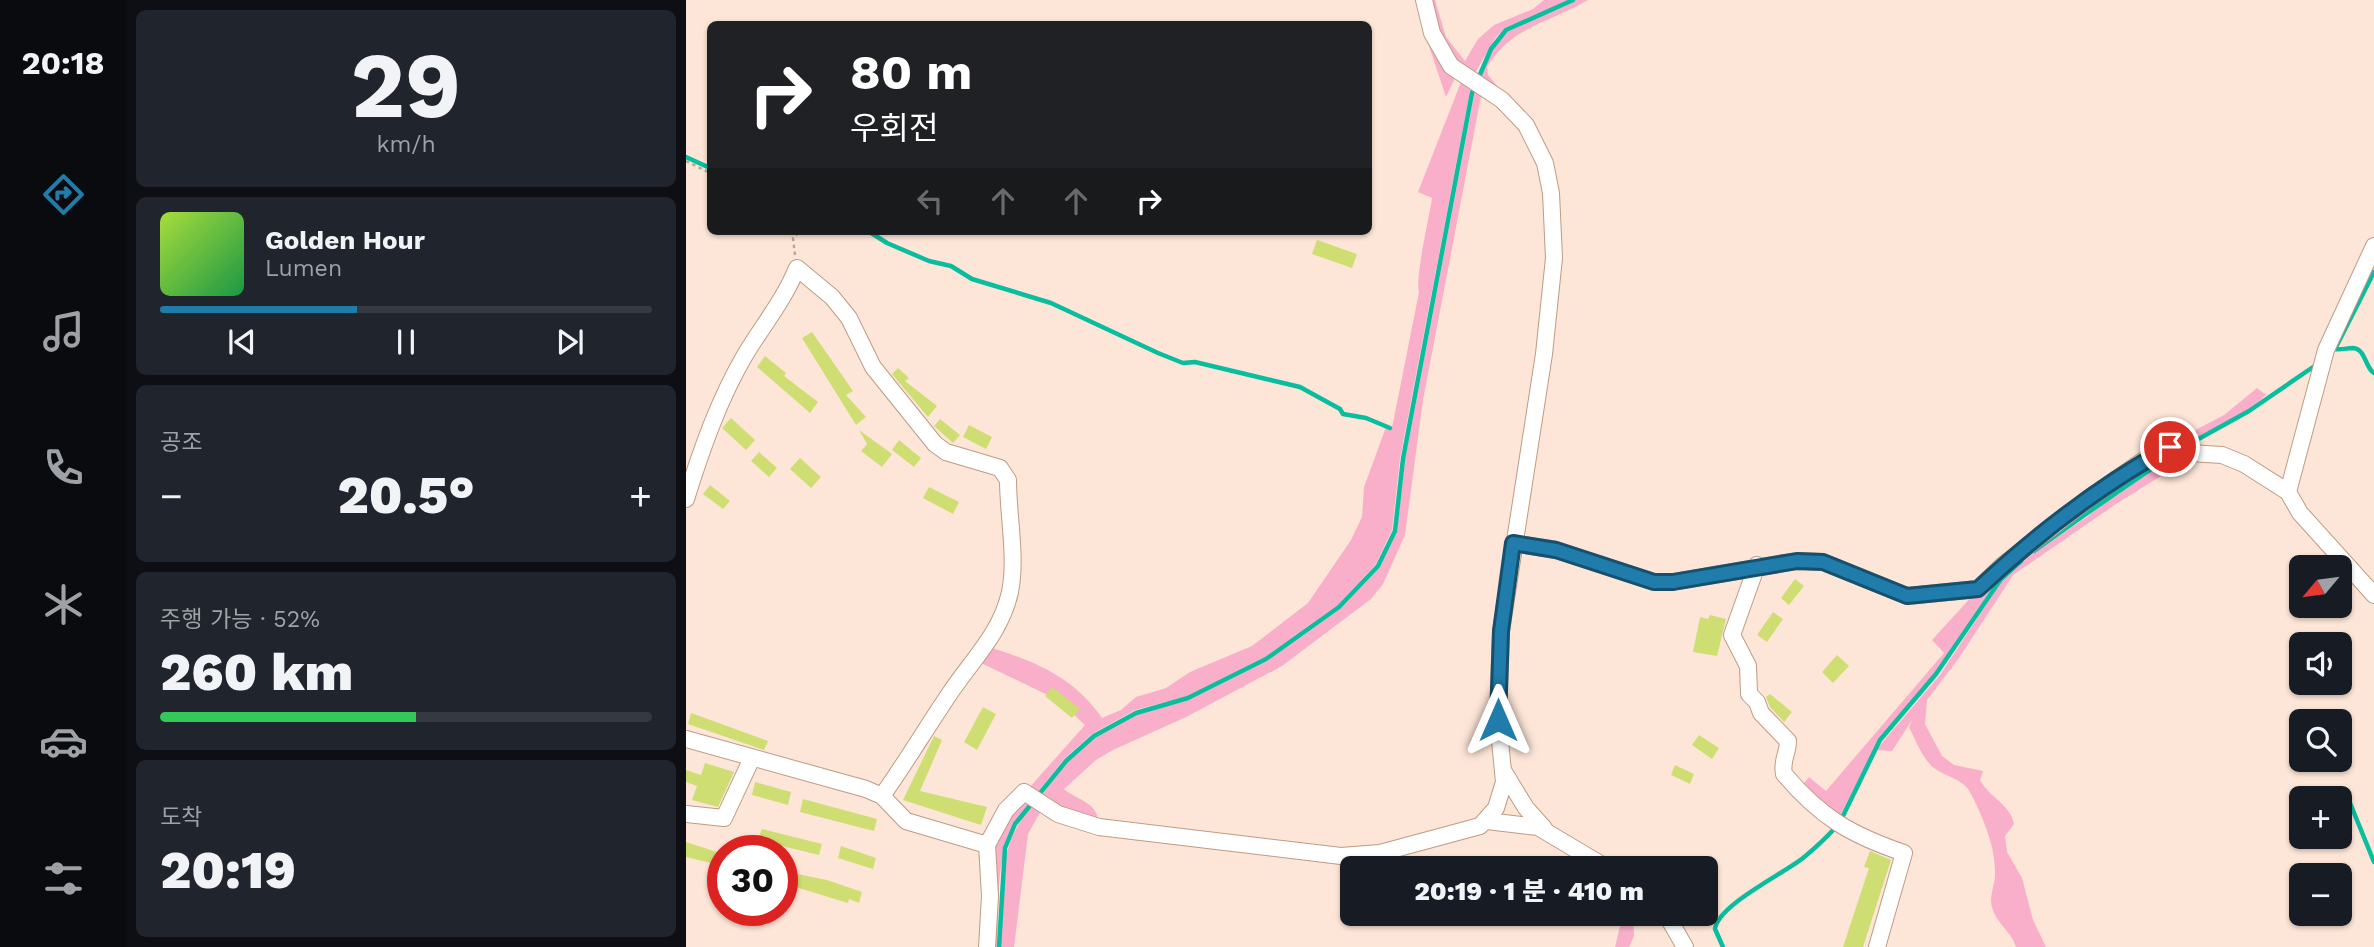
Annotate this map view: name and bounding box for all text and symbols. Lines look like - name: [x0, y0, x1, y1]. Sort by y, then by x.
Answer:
- text: 29: [351, 32, 461, 139]
- text: 80 m: [850, 43, 972, 101]
- text: 20:18: [21, 44, 105, 82]
- icon: right: [735, 49, 826, 140]
- text: 우회전: [850, 109, 938, 147]
- text: km/h: [376, 131, 436, 158]
- icon: directions: [39, 170, 88, 219]
- icon: left: [911, 182, 949, 220]
- icon: ahead: [984, 182, 1022, 220]
- icon: ahead: [1057, 182, 1095, 220]
- icon: right: [1130, 182, 1168, 220]
- text: Golden Hour: [265, 225, 425, 255]
- text: Lumen: [265, 255, 342, 282]
- icon: music: [39, 307, 88, 356]
- icon: previous: [223, 323, 261, 361]
- icon: pause: [387, 323, 425, 361]
- icon: next: [551, 323, 589, 361]
- pin: [2140, 417, 2200, 477]
- icon: arrive: [2151, 428, 2189, 466]
- text: 공조: [160, 429, 202, 456]
- icon: phone: [39, 443, 88, 492]
- text: 20.5°: [337, 465, 475, 526]
- text: −: [160, 474, 183, 518]
- text: +: [629, 474, 652, 518]
- north arrow: [2289, 555, 2352, 618]
- map controls: [2289, 555, 2352, 926]
- icon: climate: [39, 580, 88, 629]
- text: 주행 가능 · 52%: [160, 606, 320, 633]
- button: sound: [2289, 632, 2352, 695]
- text: 260 km: [160, 642, 353, 703]
- position arrow: [1461, 683, 1535, 757]
- button: search: [2289, 709, 2352, 772]
- icon: car: [39, 717, 88, 766]
- button: +: [2289, 786, 2352, 849]
- text: 도착: [160, 804, 202, 831]
- speed limit sign: 30: [707, 835, 798, 926]
- text: 20:19: [160, 840, 296, 901]
- icon: filters: [39, 854, 88, 903]
- button: −: [2289, 863, 2352, 926]
- text: 20:19 · 1 분 · 410 m: [1414, 876, 1644, 906]

